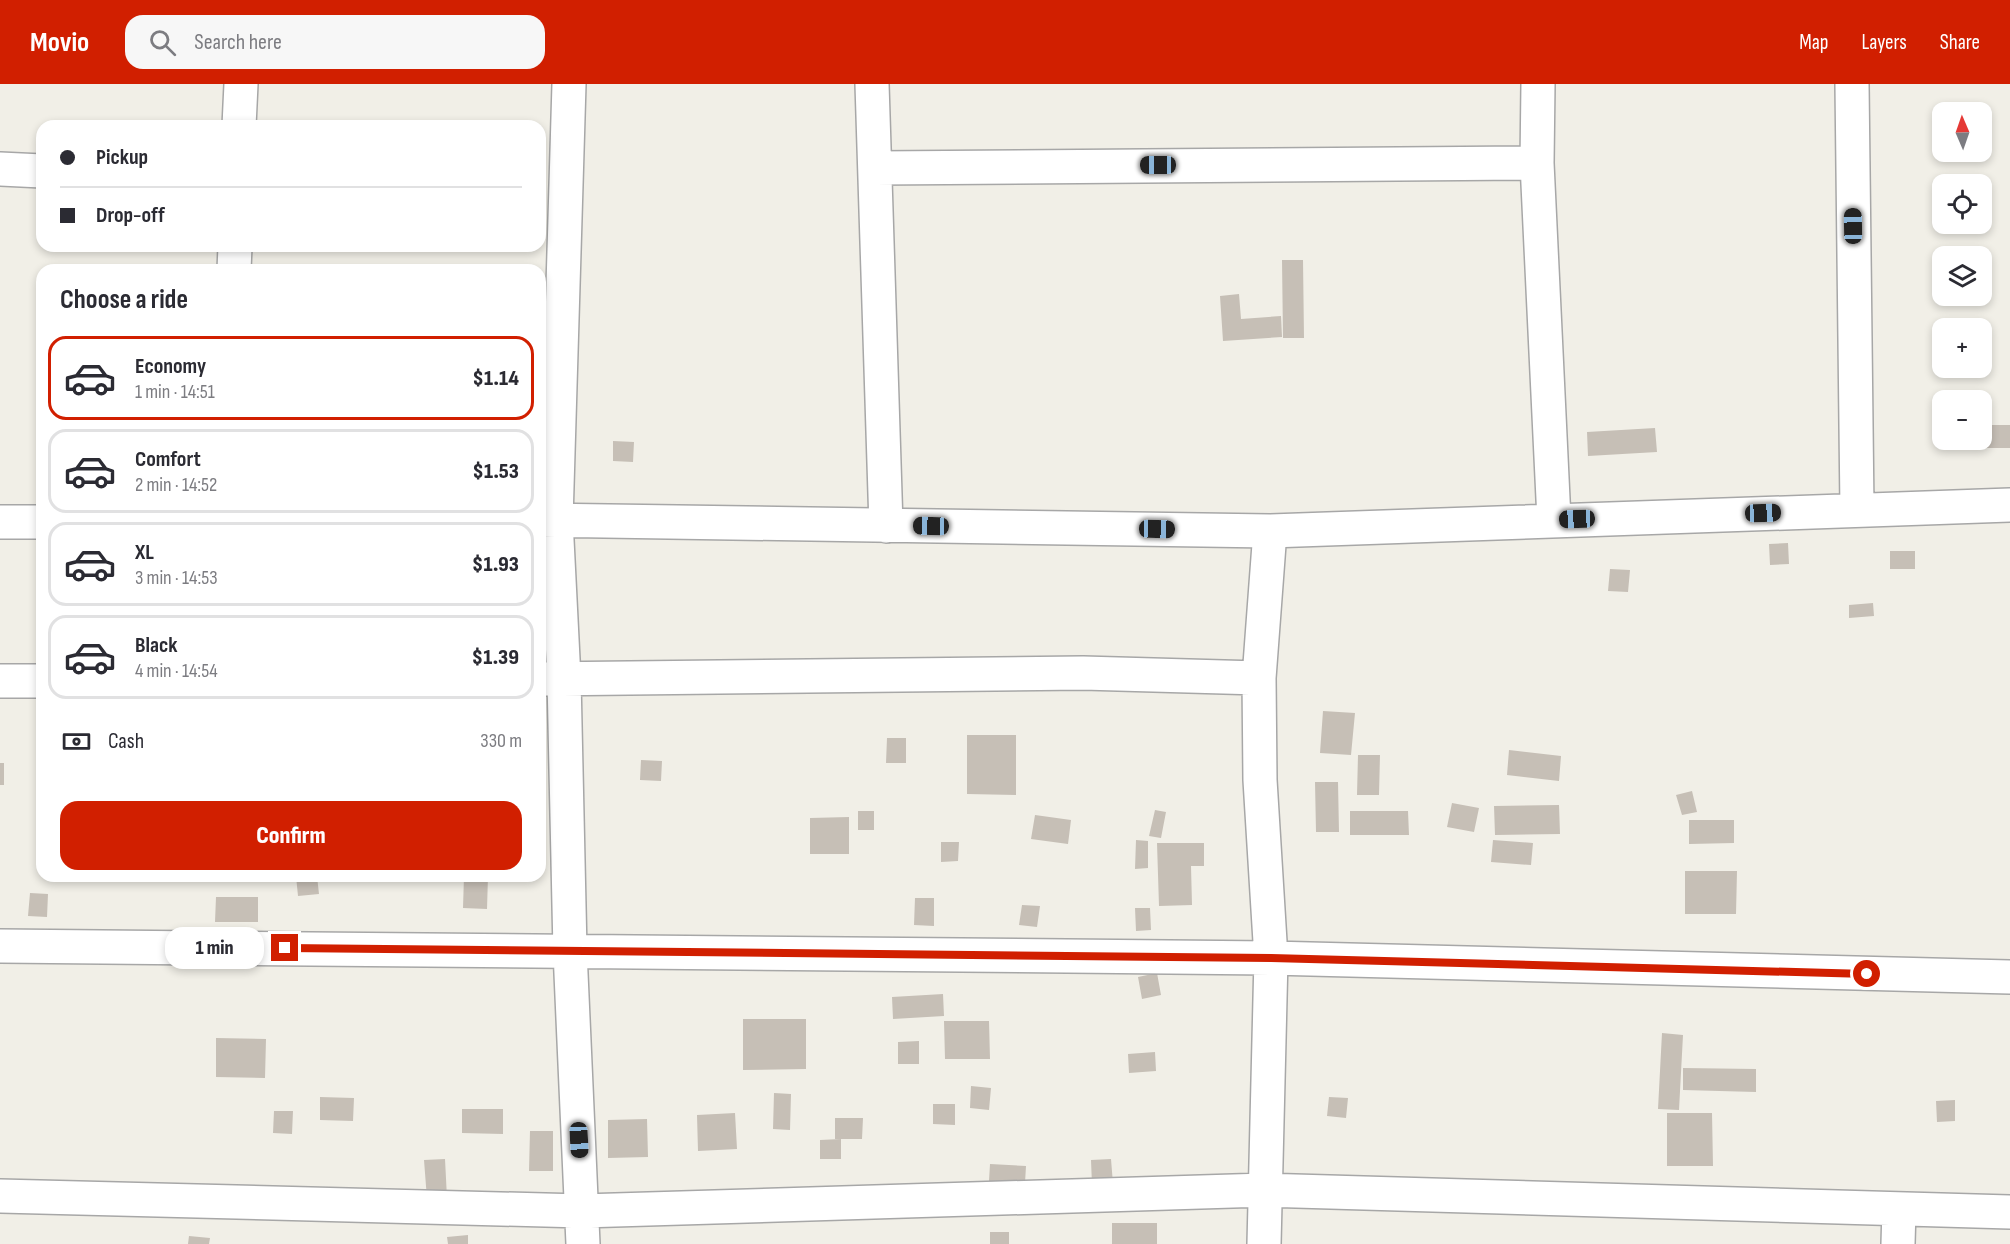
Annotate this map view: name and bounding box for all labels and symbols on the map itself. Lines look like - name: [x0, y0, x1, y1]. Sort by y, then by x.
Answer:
- north arrow: [1932, 102, 1992, 162]
- car: [1140, 156, 1176, 174]
- car: [1844, 208, 1862, 244]
- car: [1745, 503, 1781, 523]
- car: [1559, 509, 1595, 529]
- car: [913, 517, 949, 535]
- car: [1139, 520, 1175, 538]
- callout: 1 min: [165, 927, 264, 969]
- route end: [271, 934, 298, 961]
- route start: [1853, 960, 1880, 987]
- car: [569, 1122, 589, 1158]

